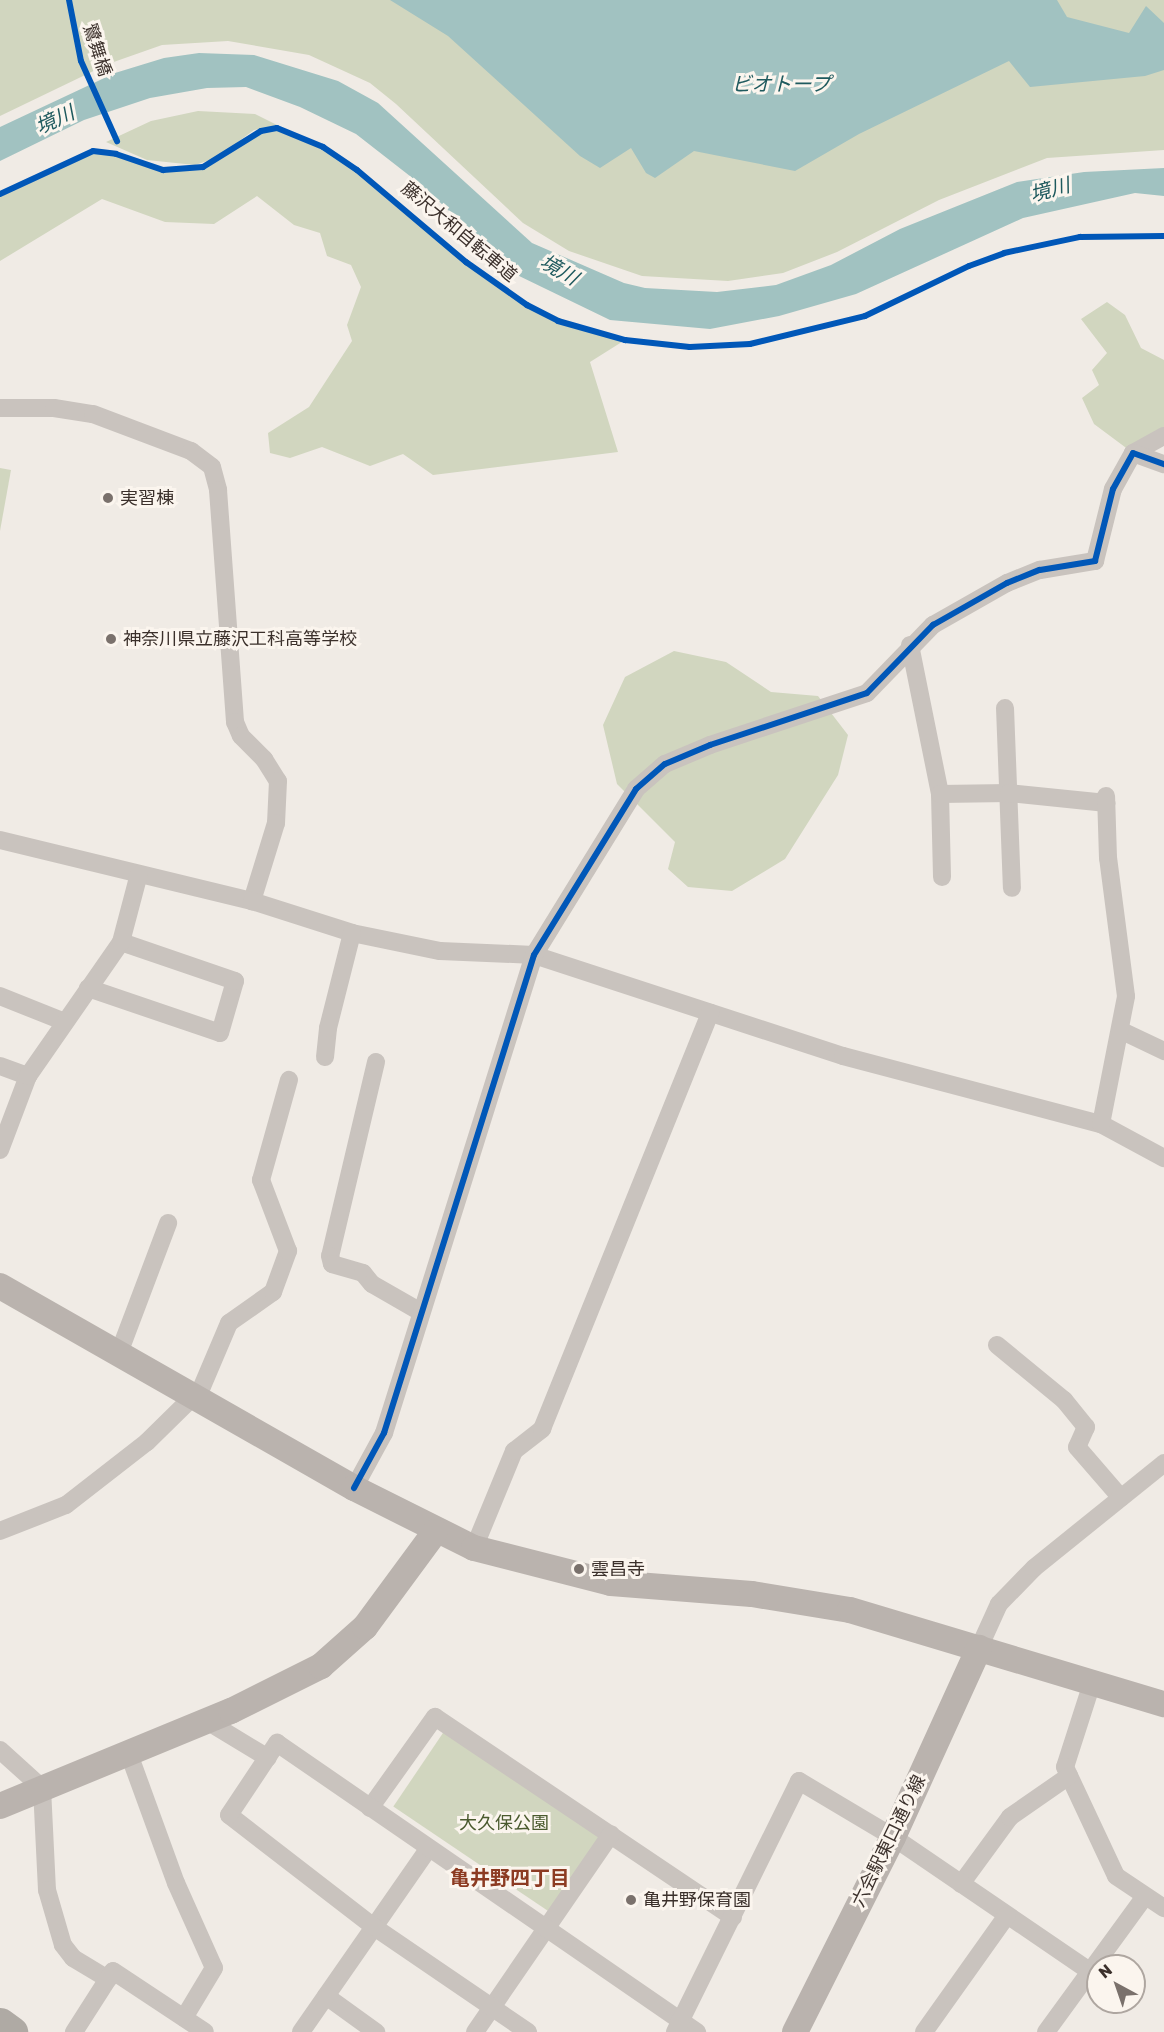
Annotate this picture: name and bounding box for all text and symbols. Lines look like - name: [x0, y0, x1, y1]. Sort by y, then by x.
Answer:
- street label: 鷺舞橋: [78, 21, 116, 79]
- water label: ビオトープ: [731, 72, 831, 96]
- water label: 境川: [32, 101, 78, 139]
- water label: 境川: [1028, 173, 1072, 207]
- street label: 藤沢大和自転車道: [397, 177, 521, 287]
- water label: 境川: [536, 250, 582, 290]
- place label: 実習棟: [120, 487, 174, 509]
- marker: 実習棟: [101, 491, 115, 505]
- place label: 神奈川県立藤沢工科高等学校: [123, 628, 357, 650]
- marker: 神奈川県立藤沢工科高等学校: [104, 632, 118, 646]
- place label: 雲昌寺: [591, 1558, 645, 1580]
- marker: 雲昌寺: [572, 1562, 586, 1576]
- street label: 六会駅東口通り線: [848, 1772, 930, 1910]
- park label: 大久保公園: [459, 1812, 549, 1834]
- district label: 亀井野四丁目: [450, 1866, 570, 1890]
- place label: 亀井野保育園: [643, 1889, 751, 1911]
- marker: 亀井野保育園: [624, 1893, 638, 1907]
- north arrow: [1086, 1954, 1146, 2014]
- text: N: [1095, 1960, 1116, 1982]

